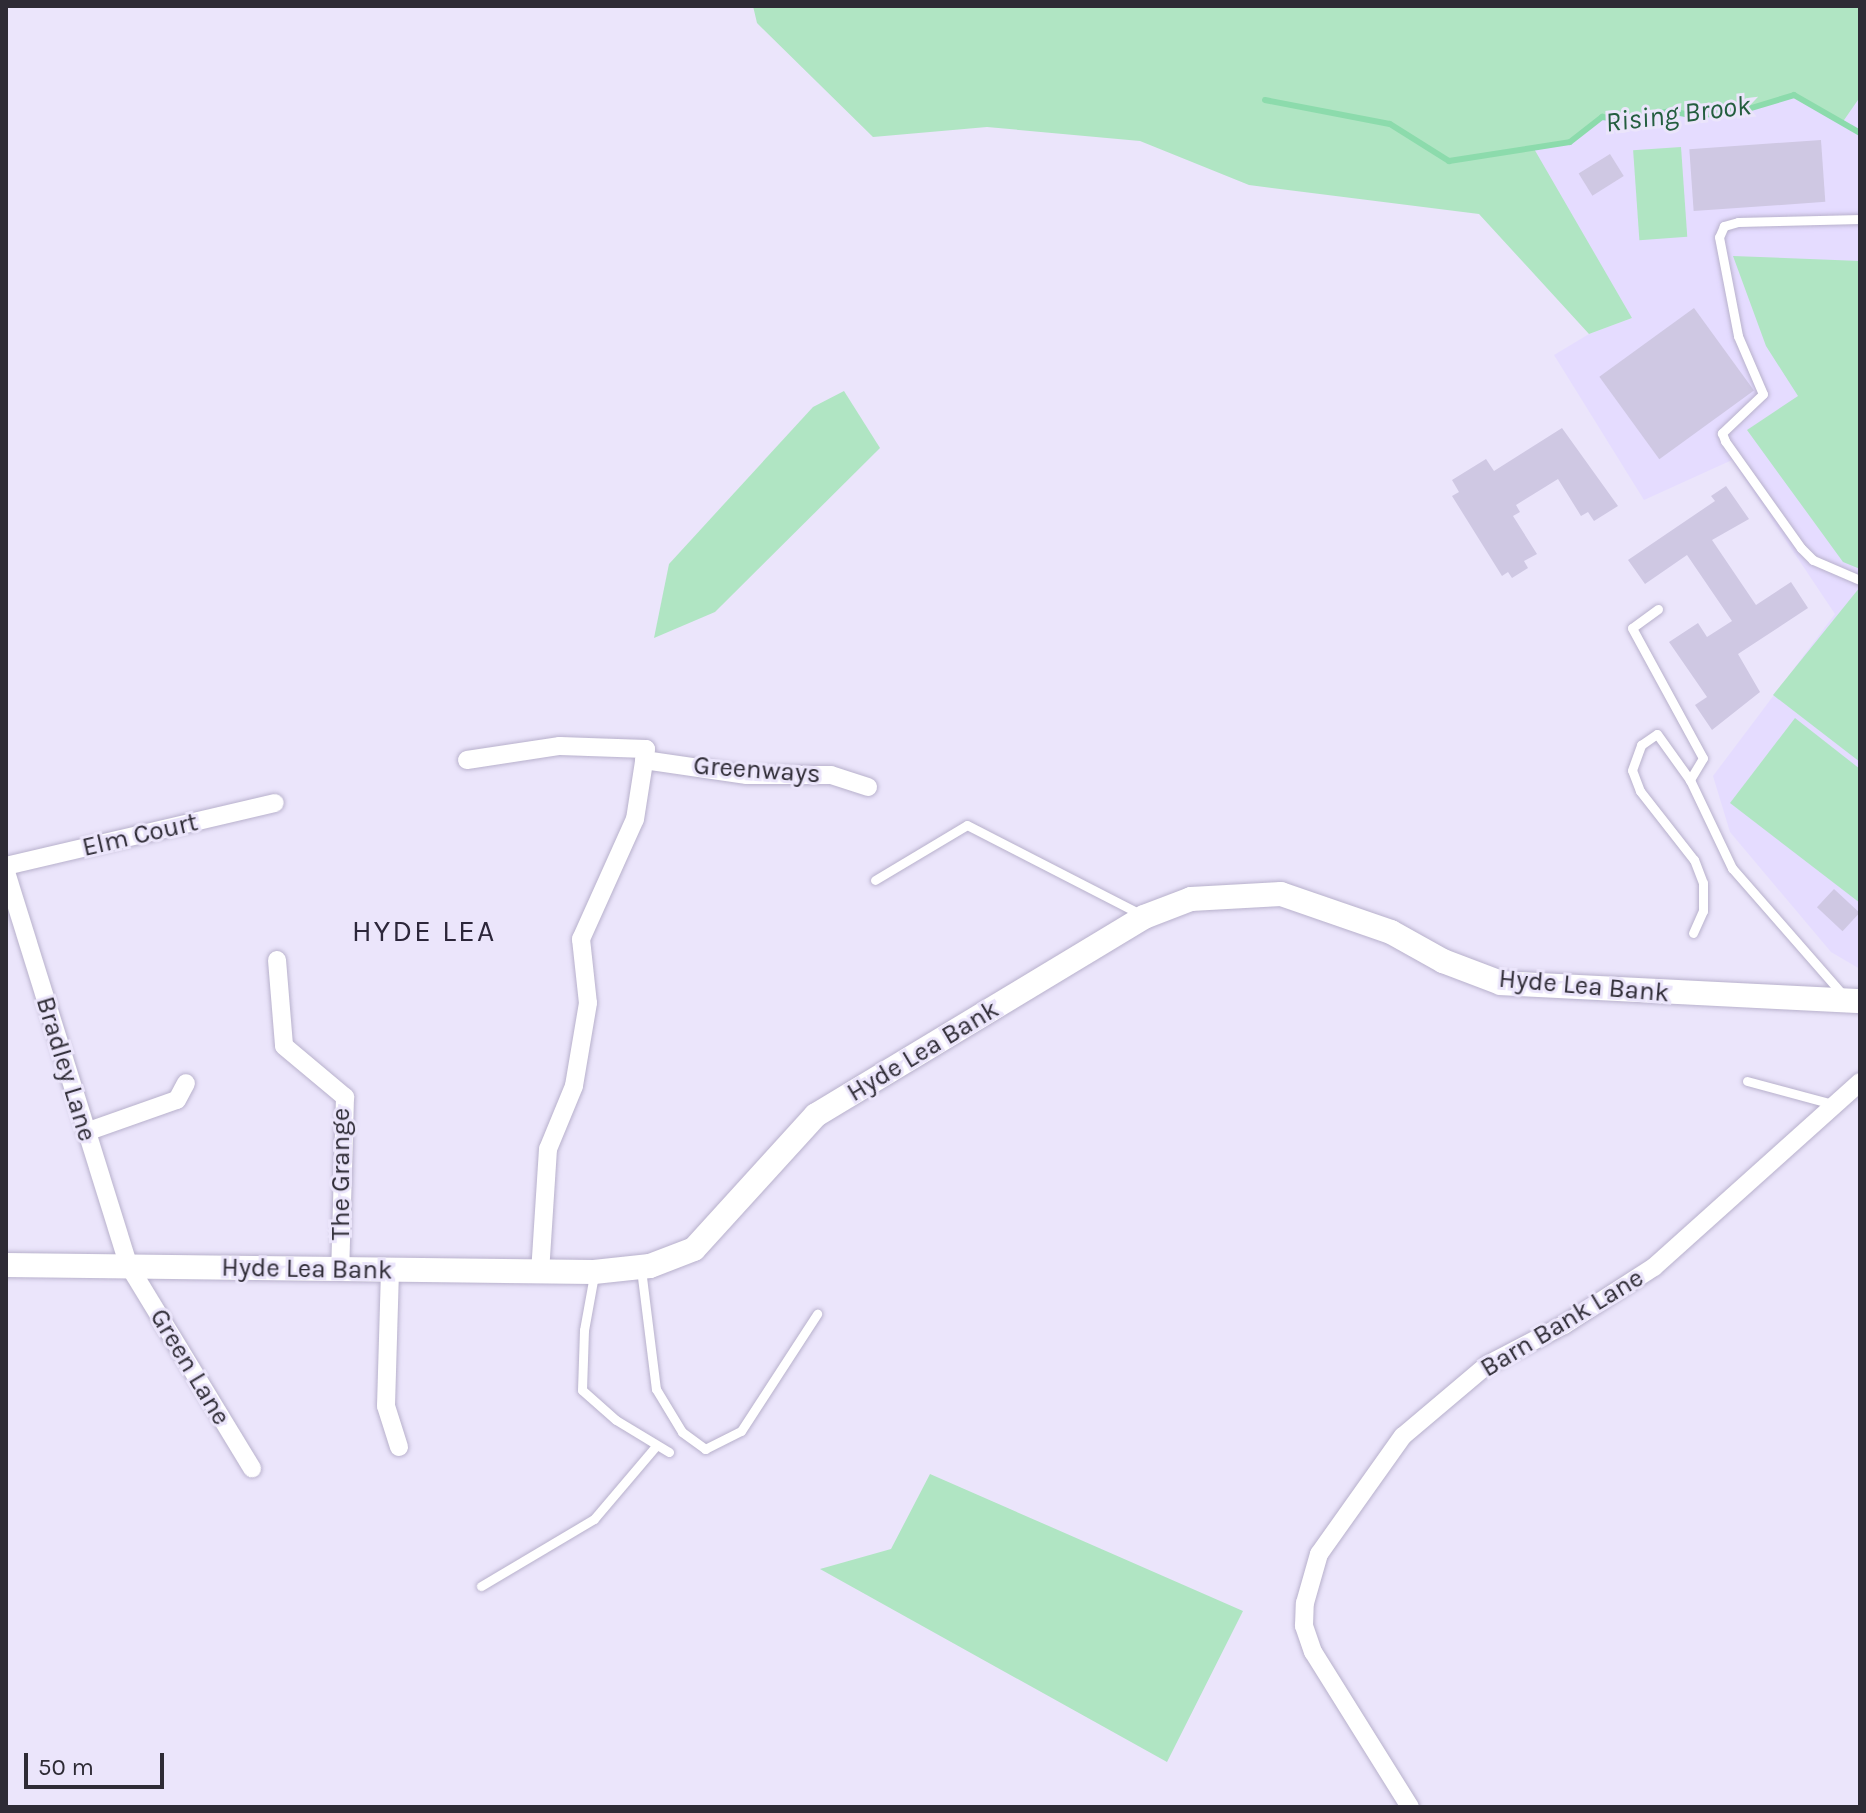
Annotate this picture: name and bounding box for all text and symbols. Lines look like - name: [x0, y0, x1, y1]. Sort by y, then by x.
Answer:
- water label: Rising Brook: [1603, 88, 1753, 140]
- street label: Greenways: [692, 750, 822, 790]
- street label: Elm Court: [79, 807, 201, 863]
- district label: HYDE LEA: [352, 913, 496, 949]
- street label: Hyde Lea Bank: [1497, 963, 1671, 1009]
- street label: Bradley Lane: [29, 993, 103, 1145]
- street label: Hyde Lea Bank: [842, 994, 1004, 1108]
- street label: The Grange: [325, 1108, 357, 1240]
- street label: Hyde Lea Bank: [221, 1252, 393, 1286]
- street label: Barn Bank Lane: [1475, 1262, 1649, 1384]
- street label: Green Lane: [143, 1303, 237, 1431]
- scale bar: [28, 1737, 168, 1787]
- text: 50 m: [38, 1753, 94, 1781]

